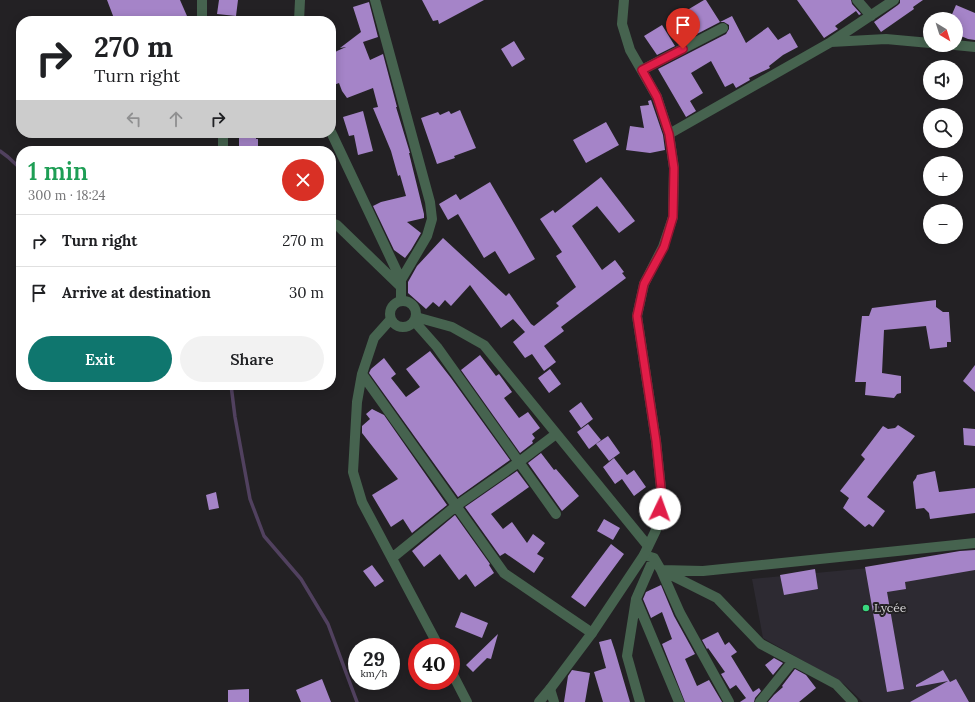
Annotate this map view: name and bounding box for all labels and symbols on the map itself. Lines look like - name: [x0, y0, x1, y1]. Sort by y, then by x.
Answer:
- pin: [666, 8, 700, 49]
- north arrow: [923, 12, 963, 52]
- position arrow: [639, 488, 681, 530]
- place label: Lycée: [874, 600, 907, 615]
- marker: Lycée: [861, 603, 871, 613]
- speed limit sign: 40: [408, 638, 460, 690]

